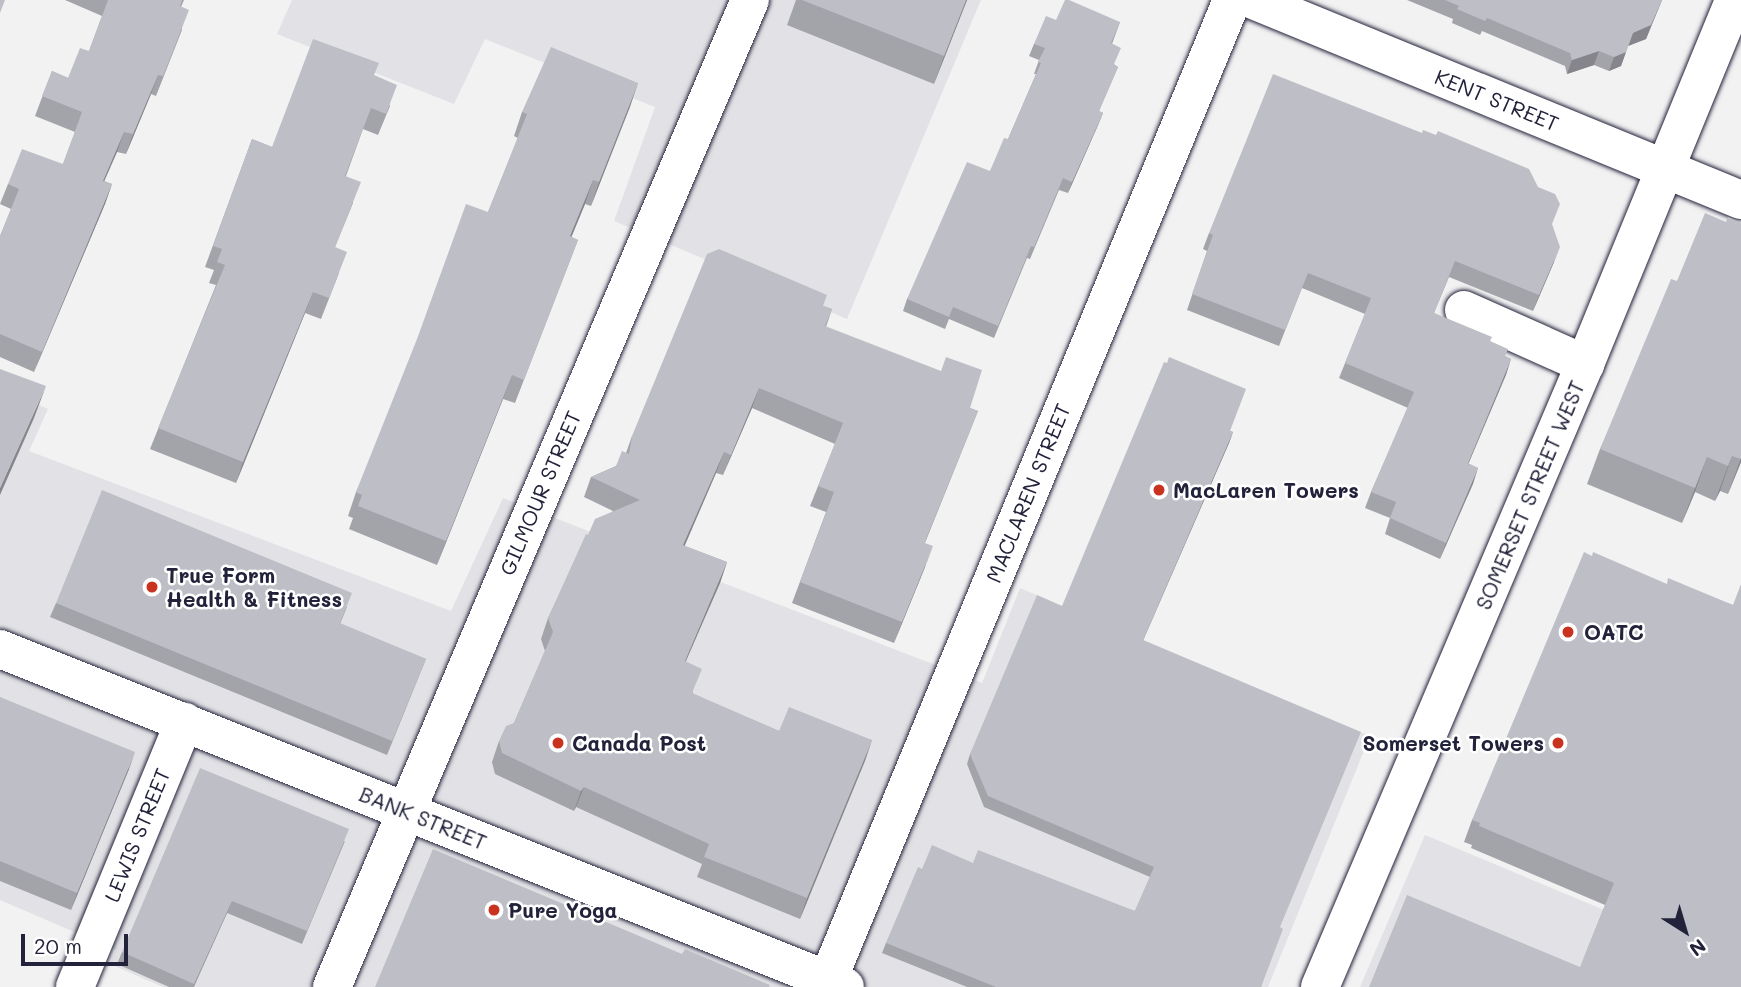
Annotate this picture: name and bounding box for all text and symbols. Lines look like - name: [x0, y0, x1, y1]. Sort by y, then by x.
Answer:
- street label: KENT STREET: [1431, 64, 1563, 136]
- street label: SOMERSET STREET WEST: [1470, 377, 1590, 613]
- street label: MACLAREN STREET: [981, 400, 1075, 586]
- street label: GILMOUR STREET: [494, 407, 586, 579]
- place label: MacLaren Towers: [1173, 477, 1359, 503]
- marker: MacLaren Towers: [1151, 482, 1167, 498]
- place label: True Form Health & Fitness: [166, 562, 342, 612]
- marker: True Form Health & Fitness: [144, 579, 160, 595]
- place label: OATC: [1584, 619, 1644, 645]
- marker: OATC: [1558, 622, 1578, 642]
- place label: Canada Post: [572, 730, 706, 756]
- place label: Somerset Towers: [1363, 730, 1544, 756]
- marker: Canada Post: [550, 735, 566, 751]
- marker: Somerset Towers: [1550, 735, 1566, 751]
- street label: LEWIS STREET: [99, 764, 175, 906]
- street label: BANK STREET: [356, 781, 490, 855]
- north arrow: [1650, 896, 1720, 966]
- place label: Pure Yoga: [508, 897, 617, 923]
- marker: Pure Yoga: [486, 902, 502, 918]
- scale bar: [24, 920, 131, 964]
- text: 20 m: [34, 932, 82, 959]
- text: N: [1685, 934, 1711, 962]

